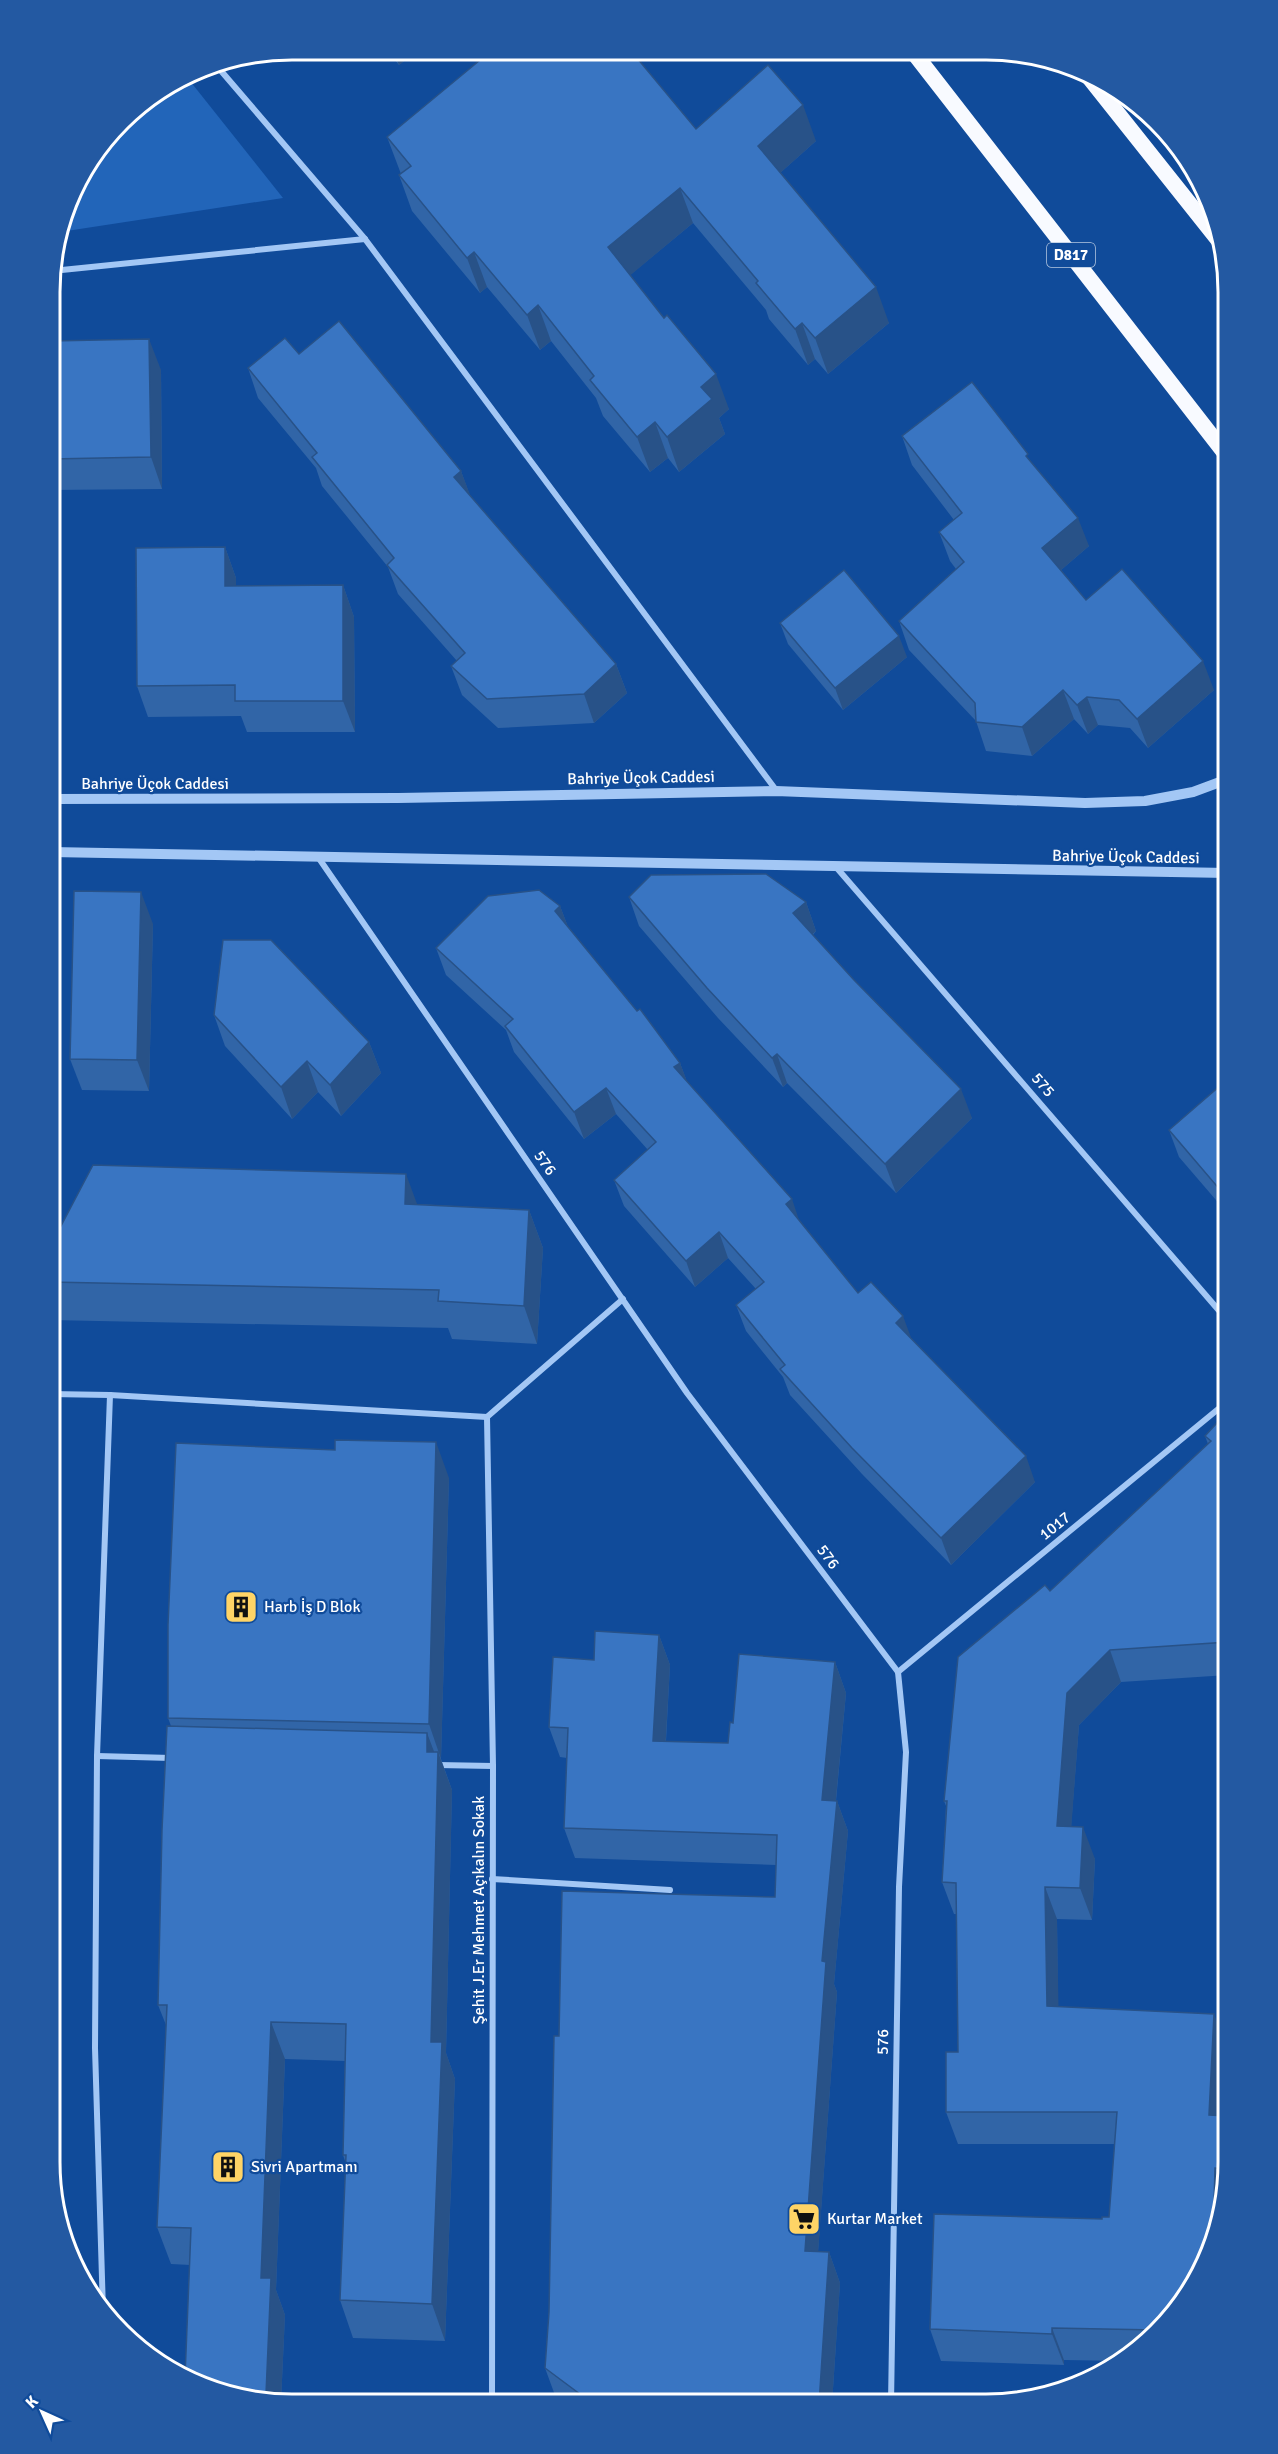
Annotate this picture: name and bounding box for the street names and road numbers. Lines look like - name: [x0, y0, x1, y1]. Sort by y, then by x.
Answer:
- road number: D817: [1047, 243, 1095, 267]
- street label: Bahriye Üçok Caddesi: [567, 767, 715, 789]
- street label: Bahriye Üçok Caddesi: [81, 774, 229, 794]
- street label: Bahriye Üçok Caddesi: [1052, 846, 1200, 868]
- street label: 575: [1027, 1069, 1059, 1101]
- street label: 576: [529, 1147, 561, 1179]
- street label: 1017: [1035, 1507, 1075, 1545]
- street label: 576: [812, 1541, 844, 1573]
- street label: Şehit J.Er Mehmet Açıkalın Sokak: [469, 1796, 489, 2024]
- street label: 576: [873, 2029, 893, 2055]

